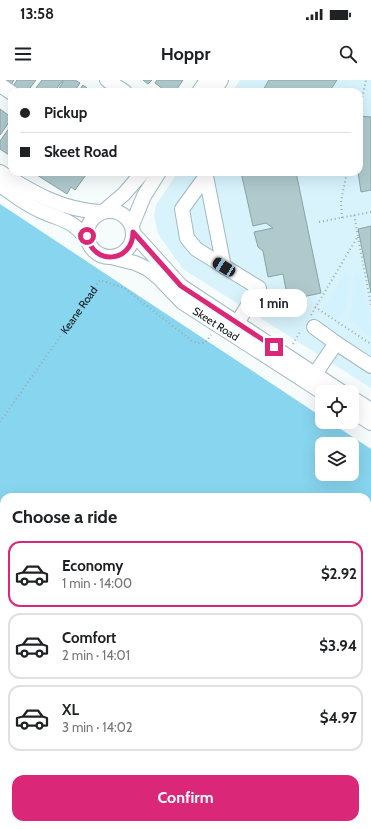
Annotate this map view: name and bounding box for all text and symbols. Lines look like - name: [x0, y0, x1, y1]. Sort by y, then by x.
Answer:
- text: 13:58: [20, 5, 54, 23]
- icon: menu: [12, 43, 34, 65]
- text: Hoppr: [161, 43, 210, 65]
- icon: search: [337, 43, 359, 65]
- text: Pickup: [44, 104, 87, 122]
- text: Skeet Road: [44, 143, 117, 161]
- route start: [78, 227, 96, 245]
- car: [211, 256, 237, 278]
- street label: Keane Road: [57, 283, 100, 336]
- callout: 1 min: [241, 289, 307, 317]
- text: 1 min: [259, 295, 289, 311]
- street label: Skeet Road: [190, 304, 242, 344]
- route end: [265, 338, 283, 356]
- map controls: [315, 385, 359, 481]
- button: locate: [315, 385, 359, 429]
- button: layers: [315, 437, 359, 481]
- text: Choose a ride: [12, 506, 117, 528]
- icon: car: [14, 556, 50, 592]
- text: Economy: [62, 557, 123, 575]
- text: $2.92: [321, 565, 357, 583]
- text: 1 min · 14:00: [62, 575, 132, 591]
- icon: car: [14, 628, 50, 664]
- text: Comfort: [62, 629, 116, 647]
- text: $3.94: [319, 637, 357, 655]
- text: 2 min · 14:01: [62, 647, 130, 663]
- icon: car: [14, 700, 50, 736]
- text: XL: [62, 701, 79, 719]
- text: $4.97: [320, 709, 357, 727]
- text: 3 min · 14:02: [62, 719, 133, 735]
- button: Confirm: [12, 775, 359, 821]

